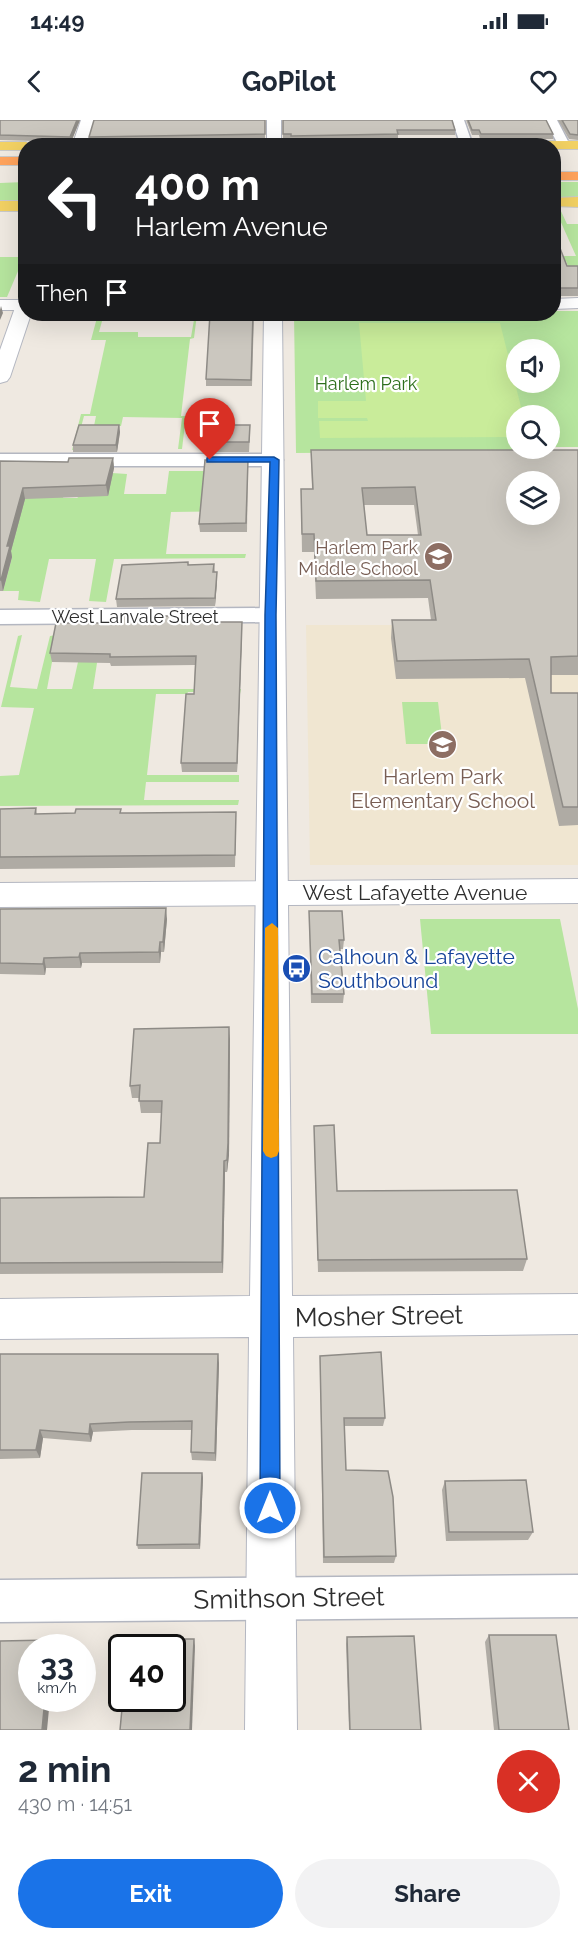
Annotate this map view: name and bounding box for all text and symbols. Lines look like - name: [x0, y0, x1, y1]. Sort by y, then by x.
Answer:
- text: 14:49: [30, 8, 84, 34]
- icon: back: [18, 65, 51, 98]
- icon: heart: [527, 65, 560, 98]
- text: GoPilot: [242, 66, 336, 97]
- text: 400 m: [135, 161, 260, 210]
- icon: left: [36, 162, 114, 240]
- text: Harlem Avenue: [135, 211, 328, 242]
- icon: arrive: [100, 276, 133, 309]
- text: Then: [36, 280, 88, 306]
- map controls: [506, 339, 560, 525]
- button: sound: [506, 339, 560, 393]
- park label: Harlem Park: [315, 373, 418, 394]
- pin: [184, 398, 235, 460]
- button: search: [506, 405, 560, 459]
- icon: arrive: [193, 407, 226, 440]
- button: layers: [506, 471, 560, 525]
- place label: Harlem Park Middle School: [298, 537, 418, 579]
- school or university icon: Harlem Park Middle School: [423, 541, 455, 573]
- street label: West Lanvale Street: [51, 606, 219, 627]
- school or university icon: Harlem Park Elementary School: [427, 729, 459, 761]
- place label: Harlem Park Elementary School: [351, 764, 535, 813]
- street label: West Lafayette Avenue: [303, 880, 527, 905]
- place label: Calhoun & Lafayette Southbound: [318, 944, 515, 993]
- bus stop icon: Calhoun & Lafayette Southbound: [281, 952, 313, 984]
- street label: Mosher Street: [295, 1300, 464, 1332]
- position arrow: [238, 1476, 302, 1540]
- street label: Smithson Street: [193, 1581, 385, 1615]
- speed limit sign: 40: [108, 1634, 186, 1712]
- text: 33: [40, 1648, 74, 1683]
- text: km/h: [37, 1679, 77, 1697]
- text: 2 min: [18, 1748, 111, 1790]
- button: close: [497, 1750, 560, 1813]
- text: 430 m · 14:51: [18, 1792, 132, 1816]
- button: Exit: [18, 1859, 283, 1928]
- button: Share: [295, 1859, 560, 1928]

